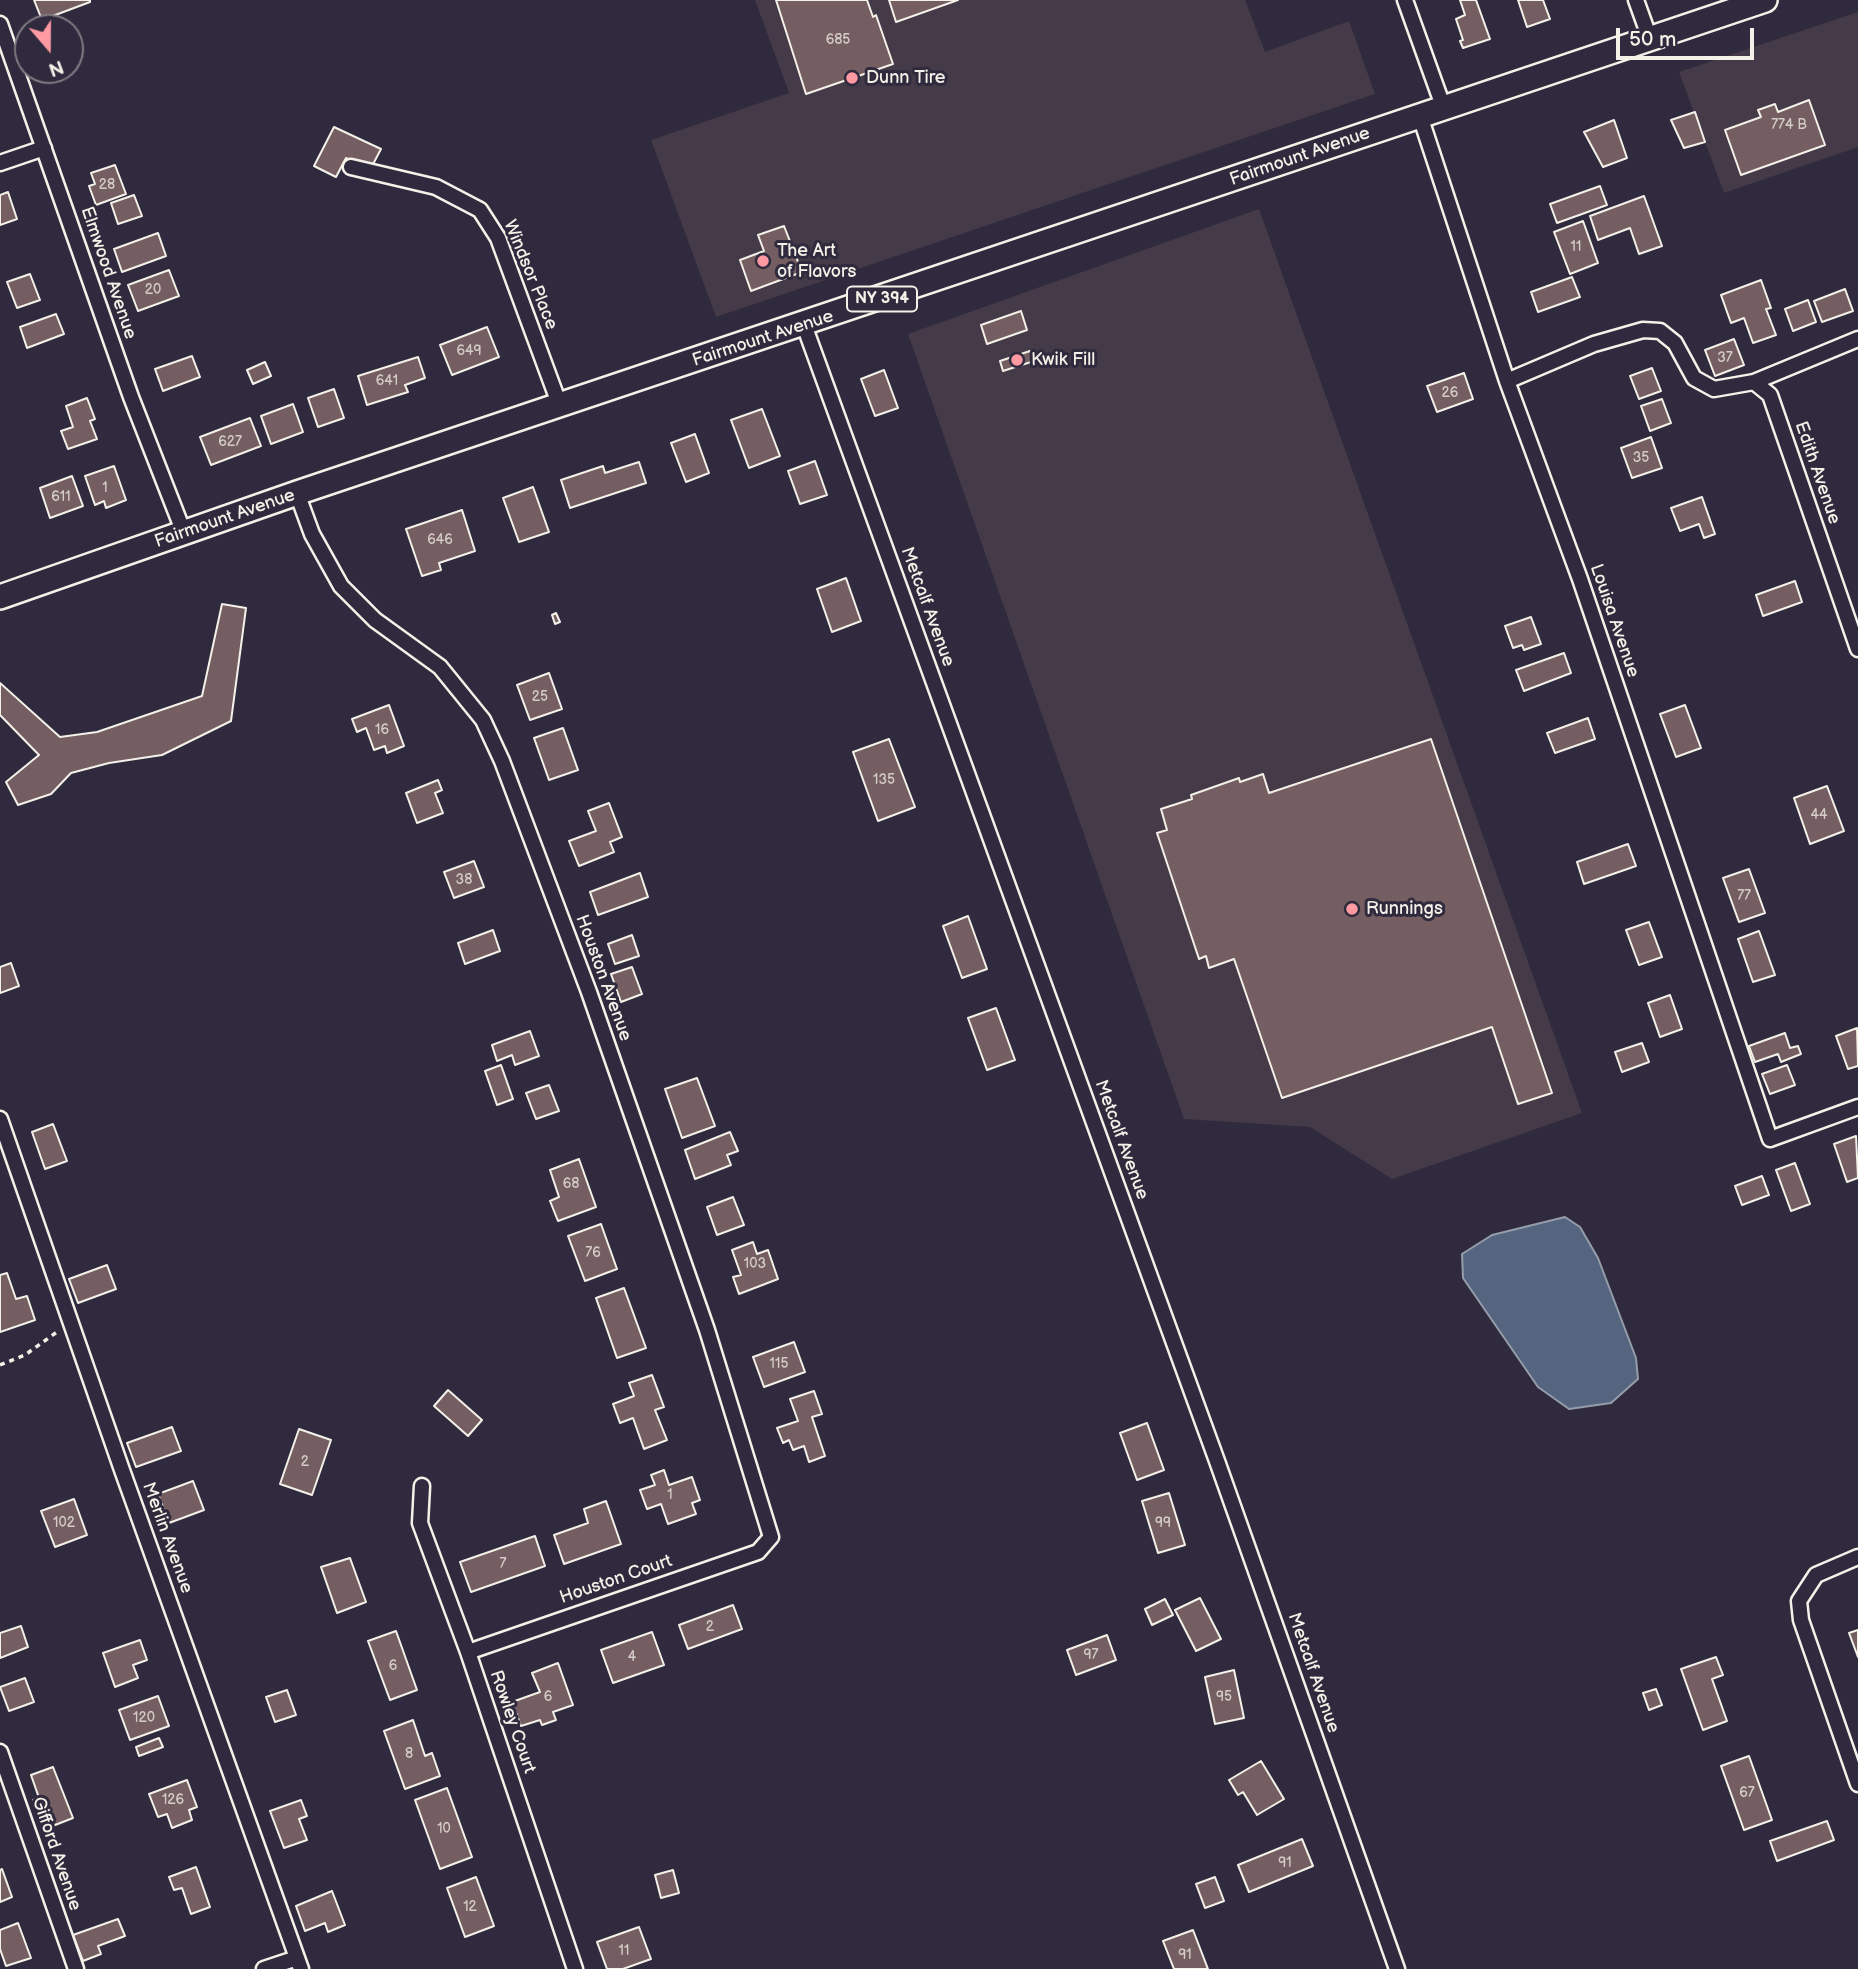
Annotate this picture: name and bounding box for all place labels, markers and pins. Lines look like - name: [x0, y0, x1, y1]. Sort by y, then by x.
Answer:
- place label: Dunn Tire: [866, 67, 945, 89]
- marker: Dunn Tire: [844, 70, 860, 86]
- place label: The Art of Flavors: [777, 240, 856, 282]
- marker: The Art of Flavors: [755, 253, 771, 269]
- place label: Kwik Fill: [1031, 349, 1095, 371]
- marker: Kwik Fill: [1009, 352, 1025, 368]
- place label: Runnings: [1366, 898, 1443, 920]
- marker: Runnings: [1344, 901, 1360, 917]

